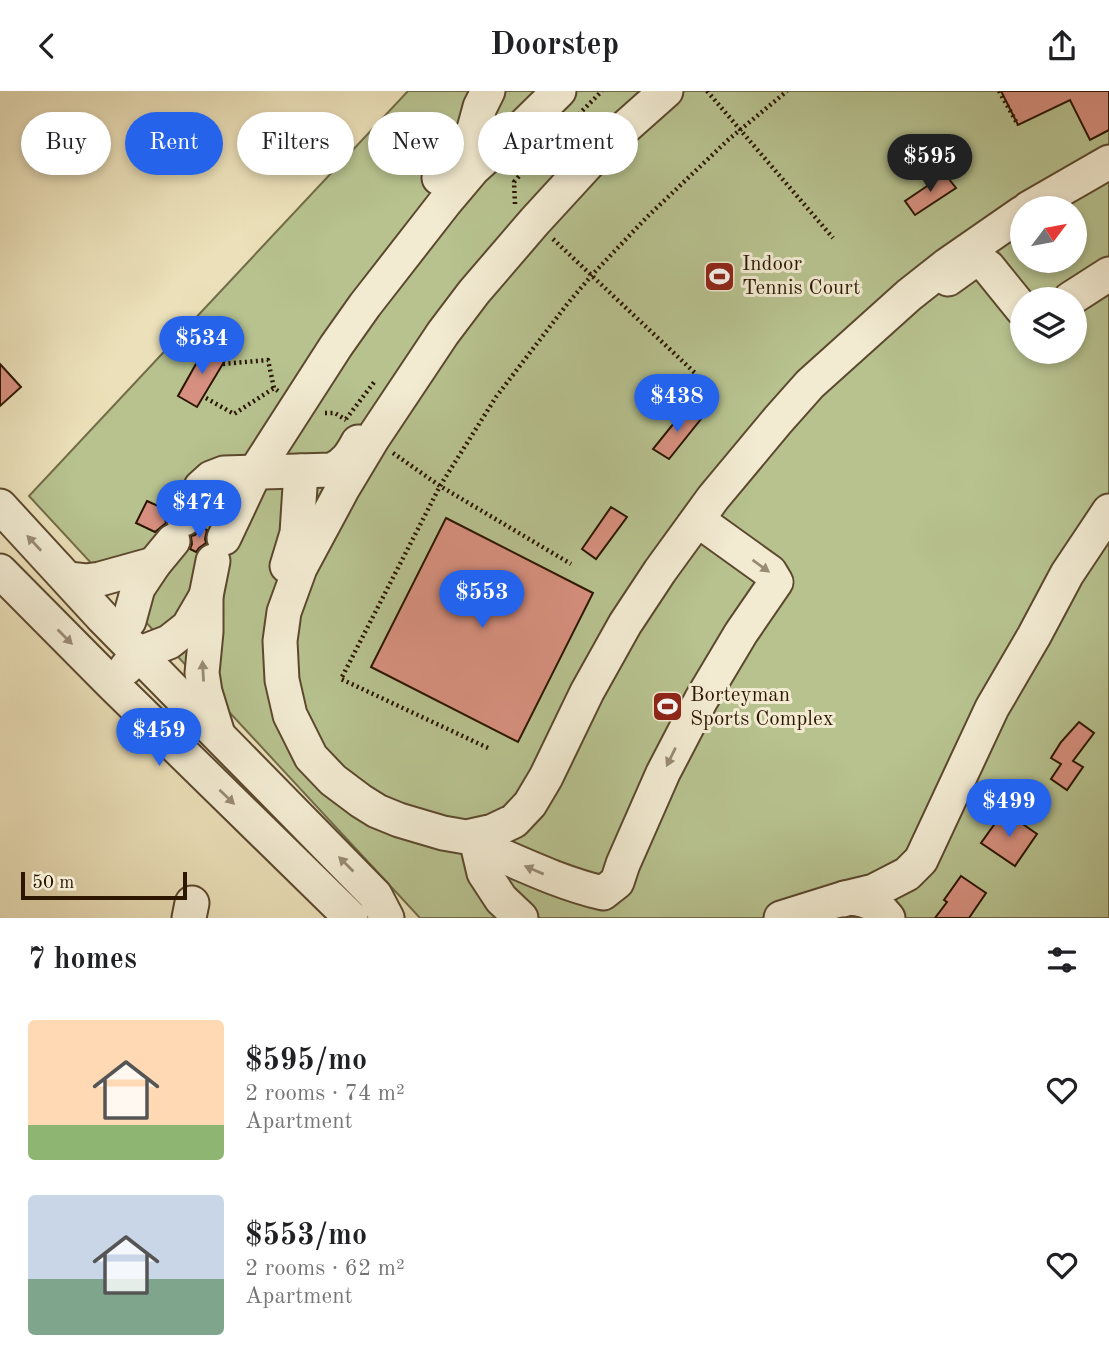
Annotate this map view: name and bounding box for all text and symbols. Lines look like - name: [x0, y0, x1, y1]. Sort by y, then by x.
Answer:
- icon: back: [28, 27, 66, 65]
- icon: share: [1043, 27, 1081, 65]
- text: Doorstep: [490, 30, 619, 62]
- chip: Buy: [21, 112, 111, 175]
- chip: Rent: [125, 112, 223, 175]
- chip: Filters: [237, 112, 354, 175]
- chip: New: [368, 112, 464, 175]
- chip: Apartment: [478, 112, 638, 175]
- pin: $595: [889, 134, 971, 194]
- text: $595: [903, 145, 957, 168]
- north arrow: [1010, 196, 1087, 273]
- map controls: [1010, 196, 1087, 364]
- place label: Indoor Tennis Court: [742, 254, 860, 299]
- sports icon: Indoor Tennis Court: [702, 259, 736, 293]
- button: layers: [1010, 287, 1087, 364]
- pin: $534: [161, 317, 243, 376]
- text: $534: [175, 327, 229, 350]
- pin: $438: [636, 375, 718, 434]
- text: $438: [650, 385, 704, 408]
- pin: $474: [158, 481, 240, 540]
- text: $474: [172, 491, 226, 514]
- one-way arrow: [26, 535, 42, 552]
- one-way arrow: [752, 559, 770, 573]
- pin: $553: [441, 571, 523, 630]
- text: $553: [455, 581, 509, 604]
- one-way arrow: [57, 628, 73, 645]
- one-way arrow: [198, 660, 209, 682]
- place label: Borteyman Sports Complex: [690, 685, 834, 730]
- sports icon: Borteyman Sports Complex: [650, 690, 684, 724]
- pin: $459: [118, 709, 200, 768]
- text: $459: [132, 719, 186, 742]
- one-way arrow: [665, 747, 676, 767]
- pin: $499: [968, 779, 1050, 839]
- one-way arrow: [219, 789, 235, 805]
- text: $499: [982, 790, 1036, 813]
- one-way arrow: [337, 856, 354, 873]
- one-way arrow: [523, 864, 544, 875]
- scale bar: [21, 869, 187, 901]
- text: 50 m: [32, 874, 74, 893]
- icon: filters: [1043, 941, 1081, 979]
- text: 7 homes: [28, 945, 137, 975]
- text: $595/mo: [245, 1046, 367, 1076]
- icon: home: [84, 1048, 168, 1132]
- icon: heart: [1043, 1071, 1081, 1109]
- text: 2 rooms · 74 m²: [245, 1082, 405, 1105]
- text: Apartment: [245, 1110, 353, 1133]
- text: $553/mo: [245, 1221, 367, 1251]
- icon: home: [84, 1223, 168, 1307]
- icon: heart: [1043, 1246, 1081, 1284]
- text: 2 rooms · 62 m²: [245, 1257, 405, 1280]
- text: Apartment: [245, 1285, 353, 1308]

